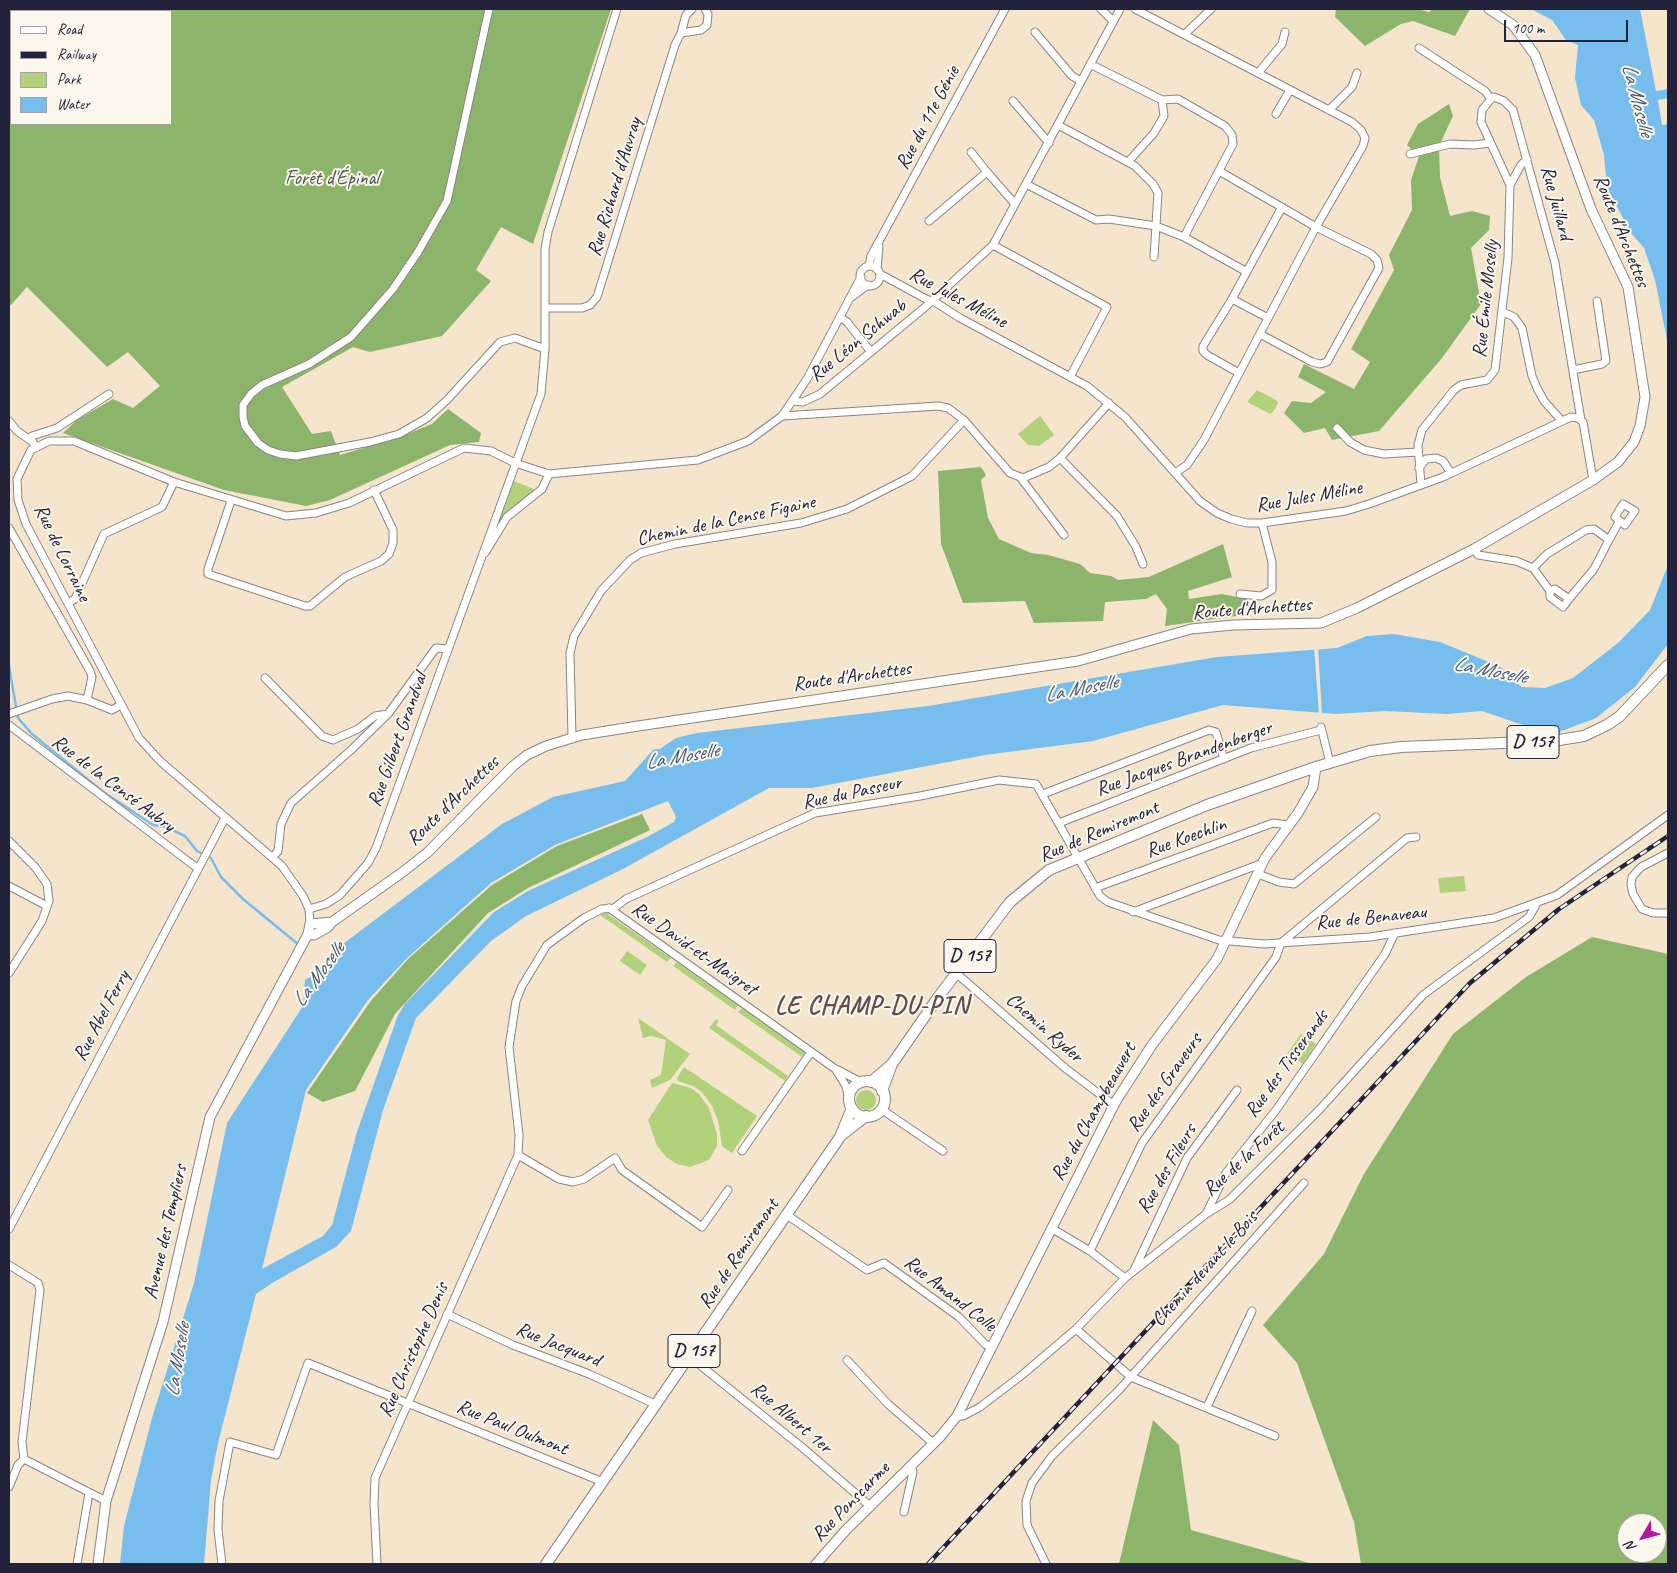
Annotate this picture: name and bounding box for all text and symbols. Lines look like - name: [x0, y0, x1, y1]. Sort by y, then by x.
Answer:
- legend: [10, 10, 172, 125]
- scale bar: [1507, 10, 1631, 42]
- text: 100 m: [1512, 19, 1544, 38]
- text: Road: [57, 20, 82, 39]
- text: Railway: [57, 45, 96, 64]
- water label: La Moselle: [1615, 61, 1659, 139]
- street label: Rue du 11e Génie: [891, 62, 965, 174]
- text: Park: [57, 70, 81, 89]
- text: Water: [57, 95, 90, 114]
- street label: Rue Richard d'Auvray: [583, 115, 647, 259]
- street label: Rue Juillard: [1535, 163, 1577, 243]
- park label: Forêt d'Épinal: [285, 167, 379, 191]
- street label: Route d'Archettes: [1588, 171, 1654, 291]
- street label: Rue Émile Moselly: [1468, 239, 1504, 359]
- street label: Rue Jules Méline: [905, 262, 1011, 334]
- street label: Rue Léon Schwab: [805, 295, 911, 387]
- street label: Rue Jules Méline: [1254, 476, 1364, 518]
- street label: Chemin de la Cense Figaine: [635, 490, 817, 552]
- street label: Rue de Lorraine: [28, 500, 96, 606]
- street label: Route d'Archettes: [1192, 593, 1312, 625]
- water label: La Moselle: [1451, 652, 1529, 690]
- street label: Route d'Archettes: [791, 657, 913, 697]
- street label: Rue Gilbert Grandval: [363, 670, 433, 810]
- water label: La Moselle: [1042, 670, 1120, 708]
- street label: Rue Jacques Brandenberger: [1093, 716, 1275, 802]
- road number: D 157: [1507, 726, 1559, 759]
- street label: Rue de la Censé Aubry: [47, 730, 179, 838]
- water label: La Moselle: [644, 738, 720, 776]
- street label: Route d'Archettes: [402, 751, 504, 851]
- street label: Rue du Passeur: [800, 771, 904, 815]
- street label: Rue de Remiremont: [1036, 796, 1162, 868]
- street label: Rue Koechlin: [1143, 812, 1229, 864]
- street label: Rue David-et-Maigret: [627, 897, 761, 1001]
- street label: Rue de Benaveau: [1314, 900, 1428, 936]
- water label: La Moselle: [287, 938, 351, 1012]
- road number: D 157: [944, 939, 996, 972]
- street label: Rue Abel Ferry: [68, 967, 136, 1065]
- street label: Chemin Ryder: [1001, 988, 1087, 1068]
- district label: LE CHAMP-DU-PIN: [774, 991, 970, 1021]
- street label: Rue des Tisserands: [1240, 1006, 1334, 1122]
- street label: Rue des Graveurs: [1122, 1029, 1208, 1137]
- street label: Rue du Champbeauvert: [1046, 1039, 1142, 1185]
- street label: Rue de la Forêt: [1198, 1116, 1290, 1202]
- street label: Rue des Fileurs: [1132, 1120, 1202, 1218]
- street label: Avenue des Templiers: [139, 1163, 193, 1301]
- street label: Rue de Remiremont: [693, 1194, 785, 1314]
- street label: Chemin devant le Bois: [1147, 1206, 1263, 1332]
- street label: Rue Amand Colle: [899, 1251, 1001, 1337]
- street label: Rue Christophe Denis: [374, 1279, 454, 1421]
- street label: Rue Jacquard: [512, 1317, 604, 1373]
- water label: La Moselle: [160, 1322, 196, 1398]
- road number: D 157: [668, 1334, 720, 1368]
- street label: Rue Albert 1er: [745, 1377, 837, 1459]
- street label: Rue Paul Oulmont: [453, 1395, 571, 1461]
- street label: Rue Ponscarme: [807, 1457, 895, 1547]
- north arrow: [1617, 1513, 1667, 1563]
- text: N: [1621, 1538, 1640, 1555]

